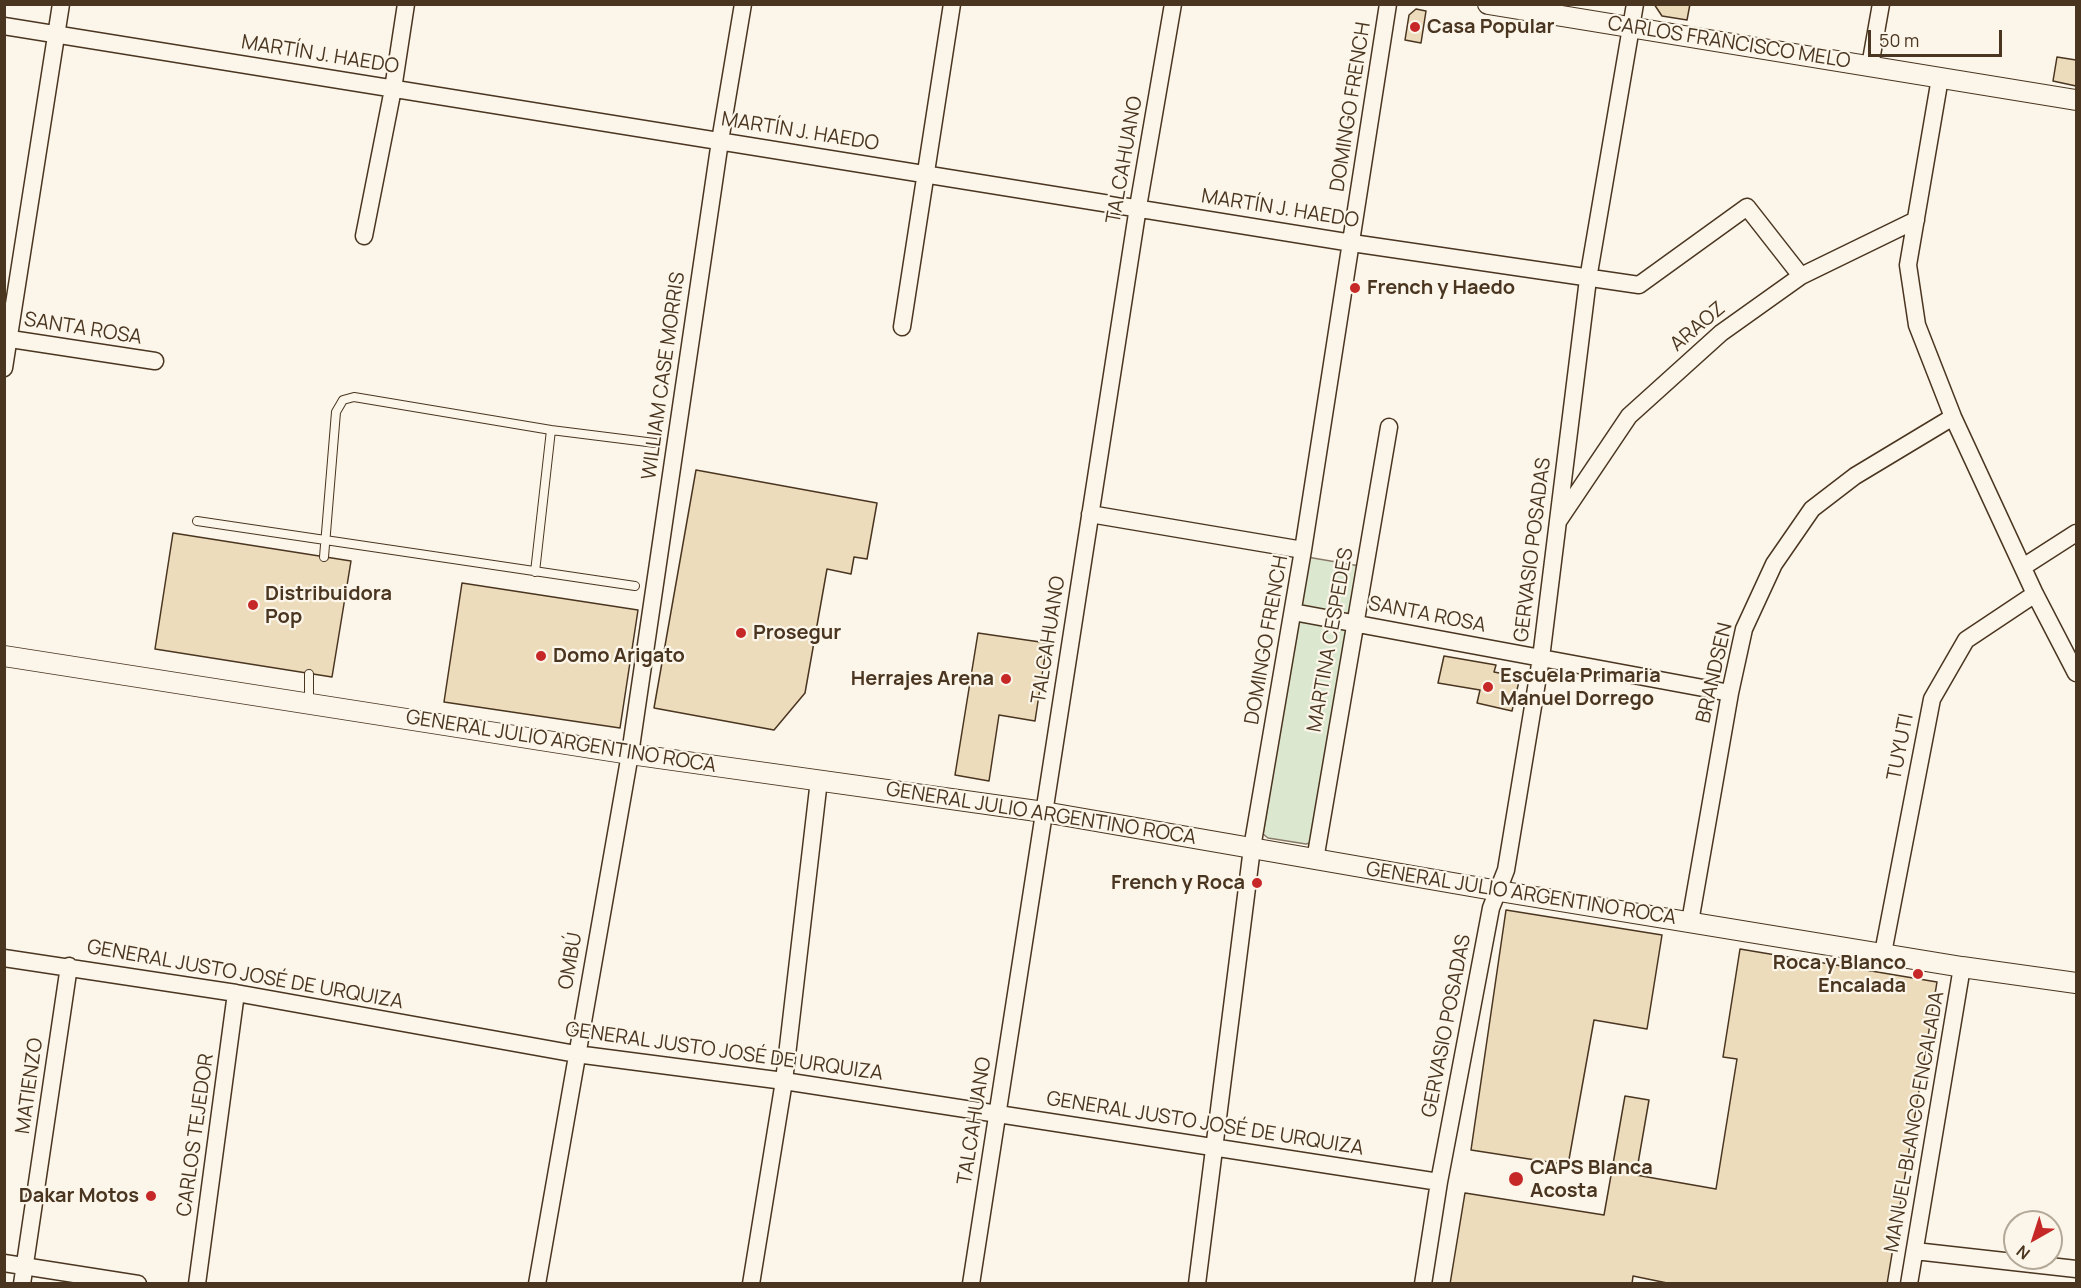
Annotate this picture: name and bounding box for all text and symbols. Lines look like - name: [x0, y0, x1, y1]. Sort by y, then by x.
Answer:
- street label: CARLOS FRANCISCO MELO: [1606, 12, 1852, 74]
- place label: Casa Popular: [1427, 15, 1555, 39]
- scale bar: [1871, 18, 2004, 56]
- street label: DOMINGO FRENCH: [1326, 20, 1376, 194]
- marker: Casa Popular: [1408, 20, 1422, 34]
- text: 50 m: [1879, 28, 1919, 52]
- street label: MARTÍN J. HAEDO: [239, 31, 401, 79]
- street label: TALCAHUANO: [1102, 94, 1148, 226]
- street label: MARTÍN J. HAEDO: [719, 108, 881, 156]
- street label: MARTÍN J. HAEDO: [1199, 185, 1361, 233]
- street label: WILLIAM CASE MORRIS: [638, 271, 690, 481]
- place label: French y Haedo: [1367, 276, 1515, 300]
- marker: French y Haedo: [1348, 281, 1362, 295]
- street label: ARAOZ: [1666, 297, 1730, 357]
- street label: SANTA ROSA: [22, 308, 144, 350]
- street label: GERVASIO POSADAS: [1510, 456, 1556, 644]
- street label: MARTINA CESPEDES: [1303, 546, 1359, 734]
- street label: DOMINGO FRENCH: [1240, 554, 1294, 726]
- street label: TALCAHUANO: [1027, 574, 1071, 706]
- place label: Distribuidora Pop: [265, 582, 392, 629]
- street label: SANTA ROSA: [1366, 592, 1488, 638]
- marker: Distribuidora Pop: [246, 598, 260, 612]
- place label: Prosegur: [753, 621, 841, 645]
- street label: BRANDSEN: [1692, 621, 1738, 725]
- marker: Prosegur: [734, 626, 748, 640]
- place label: Domo Arigato: [553, 644, 685, 668]
- marker: Domo Arigato: [534, 649, 548, 663]
- place label: Escuela Primaria Manuel Dorrego: [1500, 664, 1661, 711]
- place label: Herrajes Arena: [851, 667, 994, 691]
- marker: Herrajes Arena: [999, 672, 1013, 686]
- marker: Escuela Primaria Manuel Dorrego: [1481, 680, 1495, 694]
- street label: GENERAL JULIO ARGENTINO ROCA: [404, 706, 718, 778]
- street label: TUYUTI: [1883, 711, 1919, 783]
- street label: GENERAL JULIO ARGENTINO ROCA: [884, 778, 1198, 850]
- street label: GENERAL JULIO ARGENTINO ROCA: [1364, 858, 1678, 930]
- place label: French y Roca: [1111, 871, 1245, 895]
- marker: French y Roca: [1250, 876, 1264, 890]
- street label: OMBÚ: [554, 931, 588, 991]
- street label: GERVASIO POSADAS: [1418, 933, 1476, 1119]
- street label: GENERAL JUSTO JOSÉ DE URQUIZA: [85, 935, 405, 1015]
- place label: Roca y Blanco Encalada: [1773, 951, 1906, 998]
- marker: Roca y Blanco Encalada: [1911, 967, 1925, 981]
- street label: MANUEL BLANCO ENCALADA: [1880, 990, 1950, 1254]
- street label: GENERAL JUSTO JOSÉ DE URQUIZA: [564, 1018, 884, 1086]
- street label: MATIENZO: [11, 1036, 49, 1136]
- street label: CARLOS TEJEDOR: [173, 1052, 219, 1218]
- street label: TALCAHUANO: [953, 1055, 997, 1187]
- street label: GENERAL JUSTO JOSÉ DE URQUIZA: [1045, 1087, 1365, 1161]
- place label: CAPS Blanca Acosta: [1530, 1156, 1653, 1203]
- marker: CAPS Blanca Acosta: [1507, 1170, 1525, 1188]
- place label: Dakar Motos: [19, 1184, 139, 1208]
- marker: Dakar Motos: [144, 1189, 158, 1203]
- north arrow: [2003, 1210, 2063, 1270]
- text: N: [2012, 1240, 2034, 1265]

